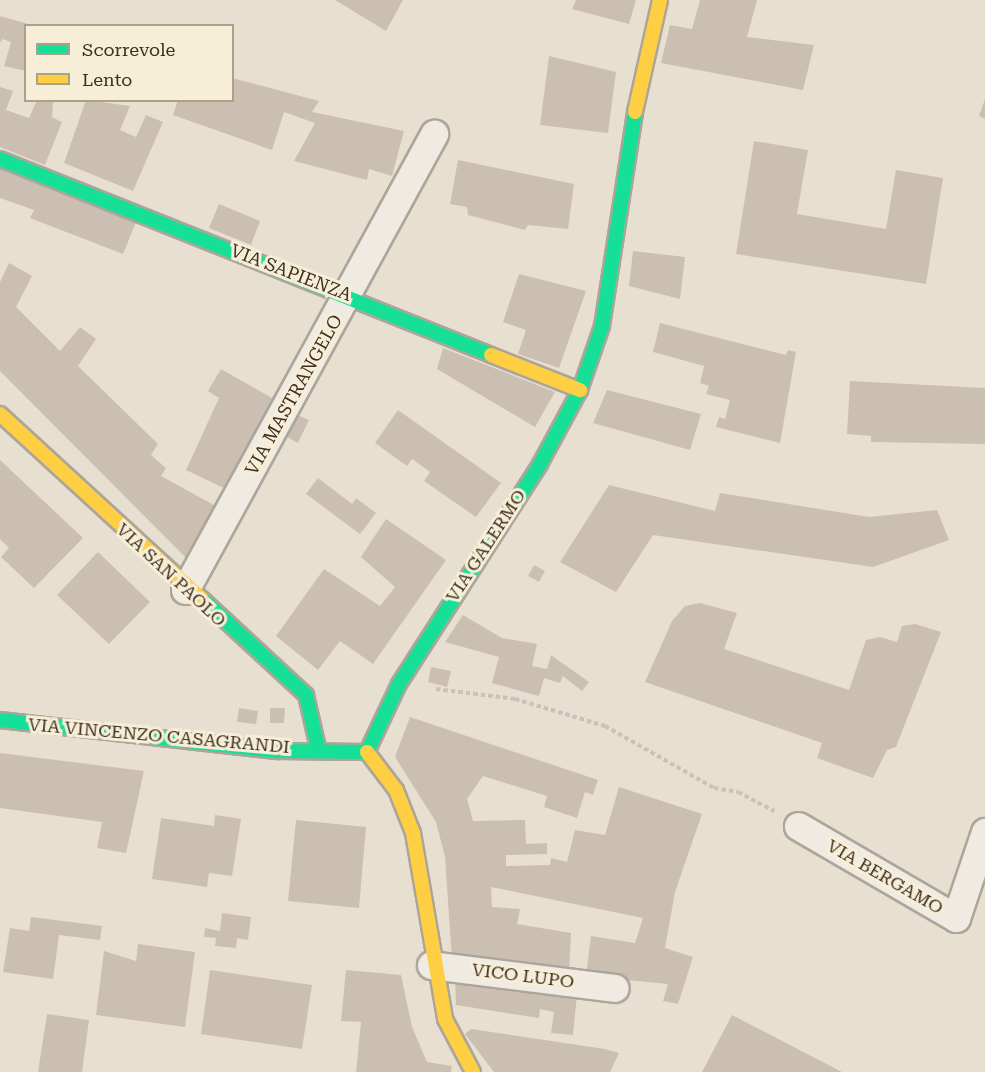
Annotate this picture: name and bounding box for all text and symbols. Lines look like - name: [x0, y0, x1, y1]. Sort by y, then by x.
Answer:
- legend: [24, 24, 234, 102]
- text: Scorrevole: [82, 39, 175, 60]
- text: Lento: [82, 69, 132, 90]
- street label: VIA SAPIENZA: [227, 240, 355, 306]
- street label: VIA MASTRANGELO: [241, 311, 347, 479]
- street label: VIA GALERMO: [442, 486, 530, 606]
- street label: VIA SAN PAOLO: [112, 519, 230, 631]
- street label: VIA VINCENZO CASAGRANDI: [27, 714, 291, 758]
- street label: VIA BERGAMO: [823, 835, 947, 919]
- street label: VICO LUPO: [471, 959, 575, 993]

